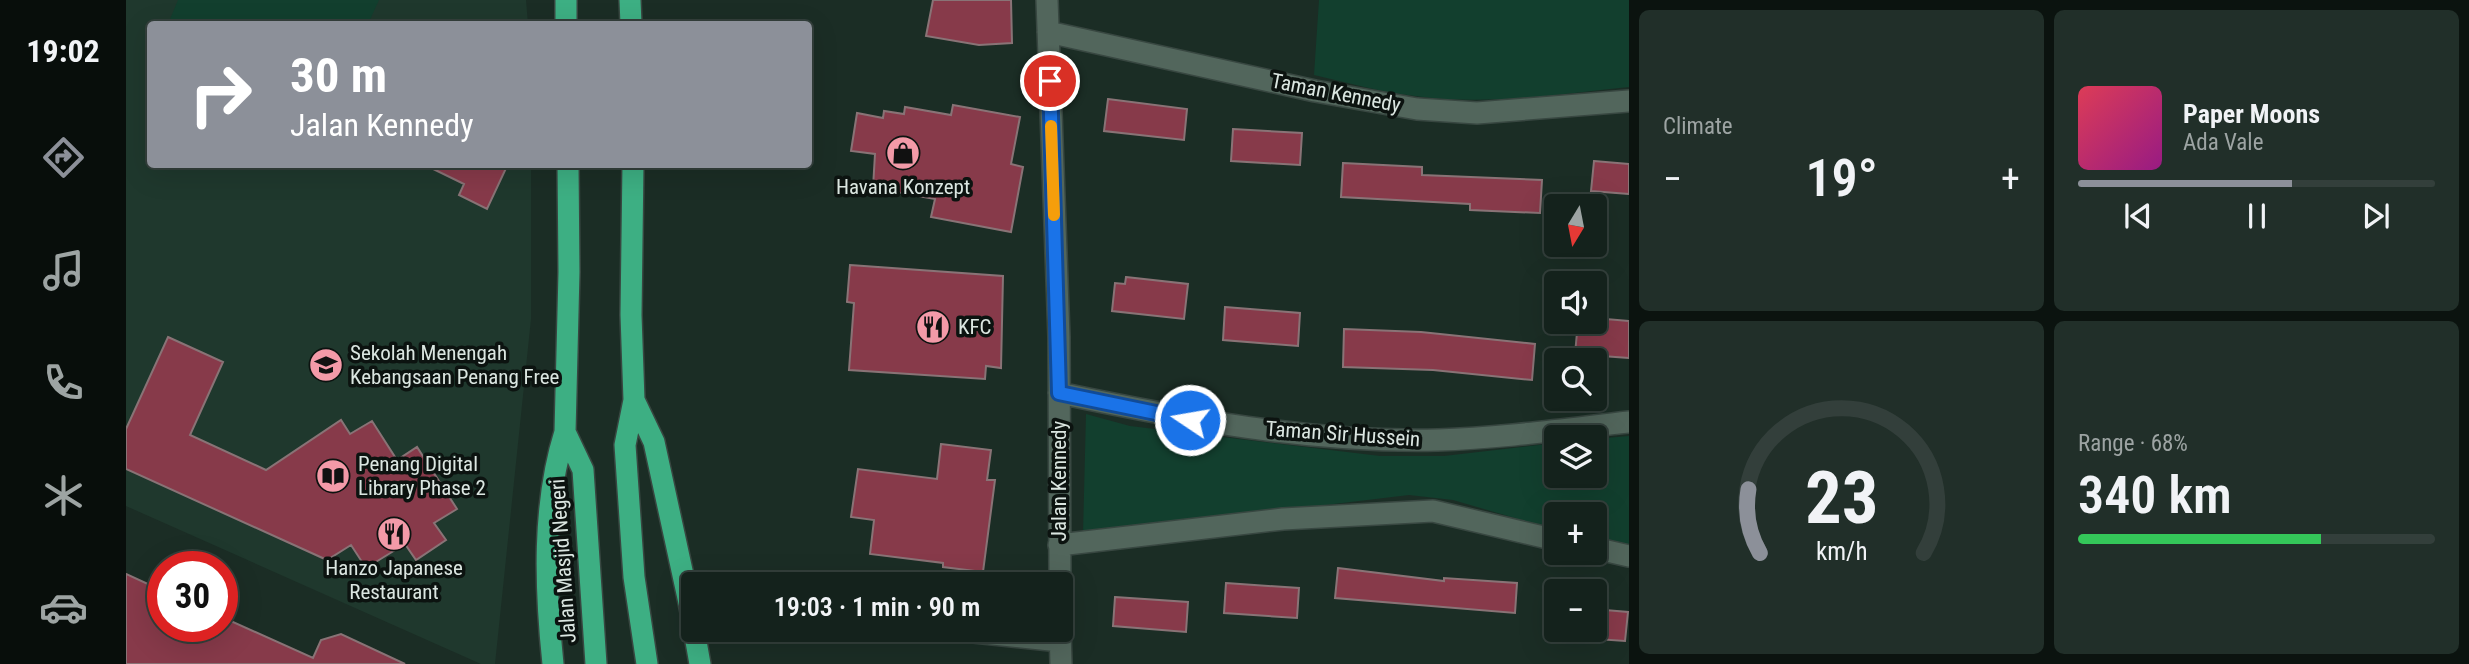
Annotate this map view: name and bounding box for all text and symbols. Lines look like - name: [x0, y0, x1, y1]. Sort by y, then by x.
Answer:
- text: 19:02: [26, 32, 100, 70]
- text: 30 m: [290, 47, 387, 104]
- icon: right: [175, 49, 266, 140]
- pin: [1020, 51, 1080, 111]
- icon: arrive: [1031, 62, 1069, 100]
- street label: Taman Kennedy: [1269, 69, 1403, 117]
- text: Paper Moons: [2183, 99, 2320, 129]
- text: Jalan Kennedy: [290, 106, 474, 144]
- text: Climate: [1663, 113, 1733, 140]
- text: Ada Vale: [2183, 129, 2263, 156]
- icon: directions: [39, 133, 88, 182]
- shop icon: Havana Konzept: [884, 134, 922, 172]
- text: 19°: [1805, 148, 1878, 209]
- text: −: [1663, 157, 1682, 201]
- text: +: [2001, 157, 2020, 201]
- place label: Havana Konzept: [836, 175, 970, 199]
- north arrow: [1544, 194, 1606, 257]
- map controls: [1544, 194, 1607, 642]
- icon: previous: [2119, 197, 2157, 235]
- icon: pause: [2238, 197, 2276, 235]
- icon: next: [2357, 197, 2395, 235]
- icon: music: [39, 246, 88, 295]
- button: sound: [1544, 271, 1607, 334]
- restaurant icon: KFC: [914, 308, 952, 346]
- place label: KFC: [958, 315, 991, 339]
- place label: Sekolah Menengah Kebangsaan Penang Free: [350, 341, 559, 389]
- school or university icon: Sekolah Menengah Kebangsaan Penang Free: [307, 346, 345, 384]
- button: search: [1544, 348, 1607, 411]
- icon: phone: [39, 358, 88, 407]
- position arrow: [1153, 383, 1227, 457]
- street label: Taman Sir Hussein: [1265, 417, 1421, 451]
- street label: Jalan Kennedy: [1047, 421, 1071, 541]
- button: layers: [1544, 425, 1607, 488]
- text: Range · 68%: [2078, 430, 2188, 457]
- place label: Penang Digital Library Phase 2: [358, 452, 486, 500]
- text: 23: [1805, 456, 1878, 542]
- library icon: Penang Digital Library Phase 2: [314, 457, 352, 495]
- text: 340 km: [2078, 465, 2232, 526]
- icon: climate: [39, 471, 88, 520]
- street label: Jalan Masjid Negeri: [545, 478, 581, 644]
- button: +: [1544, 502, 1607, 565]
- restaurant icon: Hanzo Japanese Restaurant: [375, 515, 413, 553]
- text: km/h: [1816, 537, 1867, 566]
- speed limit sign: 30: [147, 551, 238, 642]
- place label: Hanzo Japanese Restaurant: [325, 556, 463, 604]
- button: −: [1544, 579, 1607, 642]
- icon: car: [39, 583, 88, 632]
- text: 19:03 · 1 min · 90 m: [774, 592, 980, 622]

